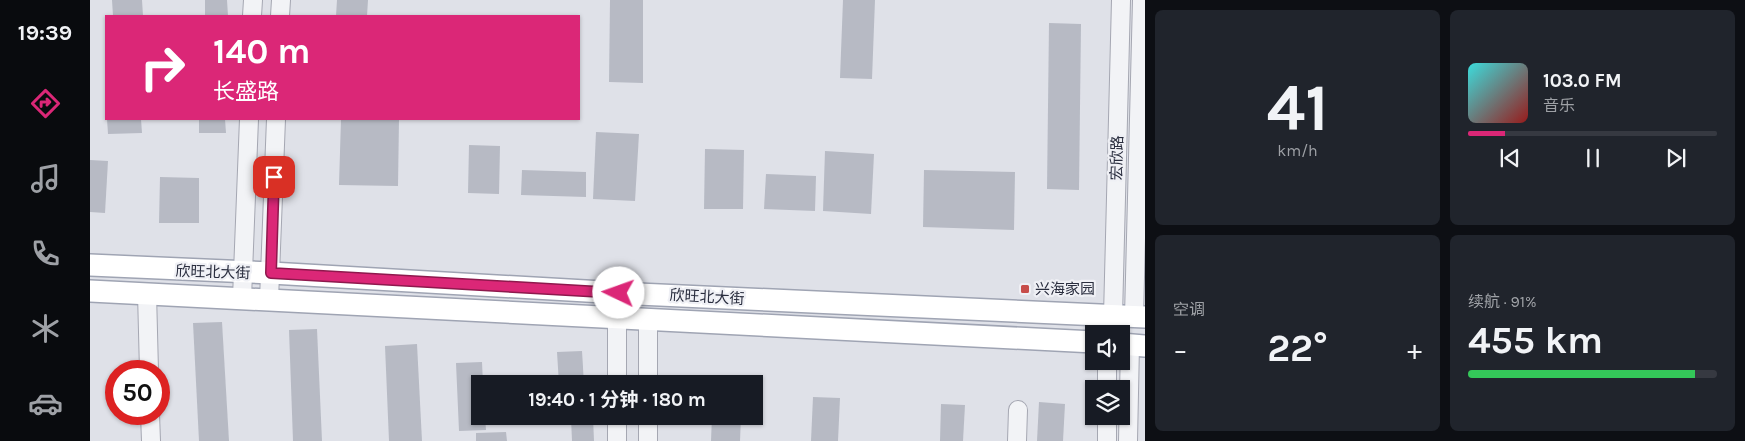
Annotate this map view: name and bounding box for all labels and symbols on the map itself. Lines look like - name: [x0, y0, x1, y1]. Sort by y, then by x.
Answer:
- street label: 宏欣路: [1108, 135, 1126, 181]
- pin: [253, 156, 295, 198]
- street label: 欣旺北大街: [175, 262, 251, 282]
- position arrow: [592, 266, 644, 318]
- place label: 兴海家园: [1035, 280, 1095, 298]
- marker: 兴海家园: [1019, 283, 1031, 295]
- street label: 欣旺北大街: [669, 286, 745, 308]
- speed limit sign: 50: [105, 360, 170, 425]

